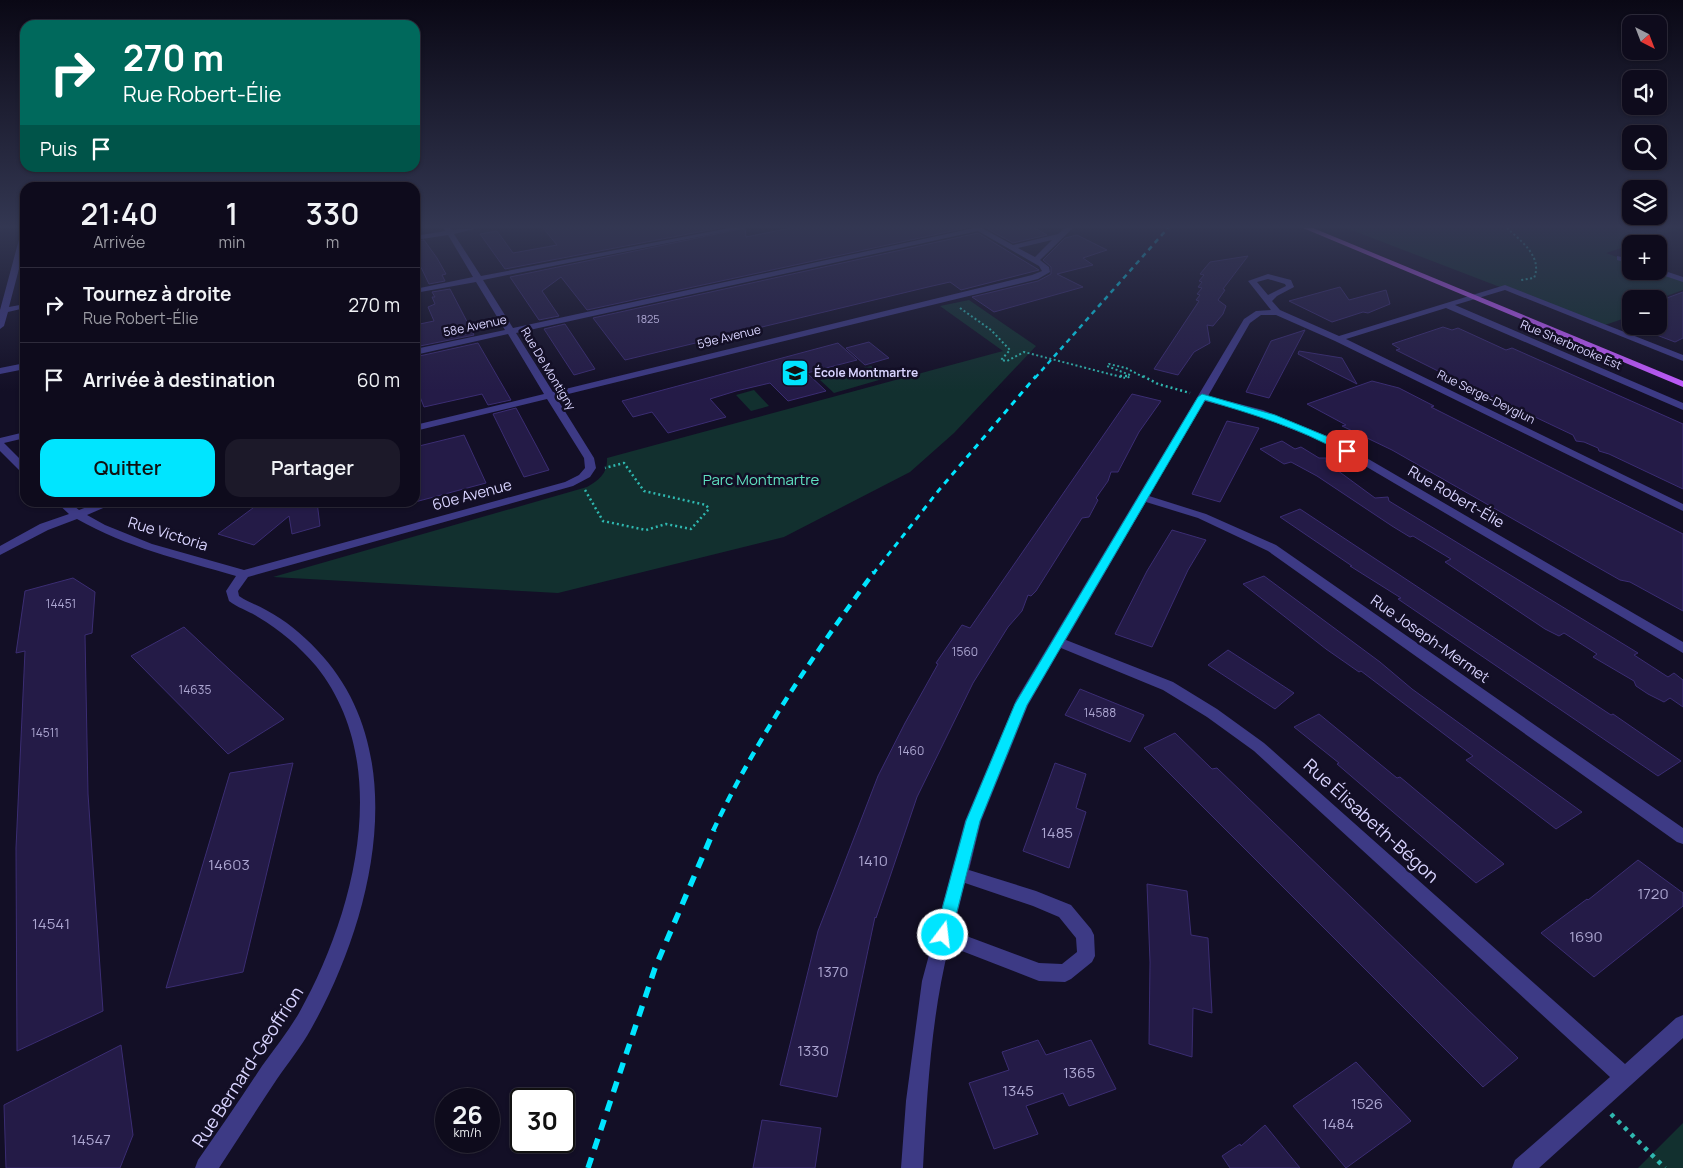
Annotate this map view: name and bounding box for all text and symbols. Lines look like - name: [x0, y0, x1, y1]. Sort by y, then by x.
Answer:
- north arrow: [1622, 15, 1668, 60]
- map controls: [1622, 15, 1667, 335]
- text: 270 m: [123, 34, 224, 82]
- icon: right: [40, 40, 105, 105]
- button: sound: [1622, 70, 1667, 115]
- text: Rue Robert-Élie: [123, 79, 282, 109]
- button: search: [1622, 125, 1667, 170]
- icon: arrive: [87, 135, 115, 163]
- text: Puis: [40, 136, 77, 162]
- button: layers: [1622, 180, 1667, 225]
- text: 21:40: [81, 193, 158, 234]
- text: 1: [226, 193, 238, 234]
- text: 330: [306, 193, 359, 234]
- text: Arrivée: [93, 231, 145, 253]
- text: min: [219, 231, 245, 253]
- text: m: [326, 231, 339, 253]
- button: +: [1622, 235, 1667, 280]
- text: Tournez à droite: [83, 281, 231, 307]
- button: −: [1622, 290, 1667, 335]
- icon: right: [40, 291, 68, 319]
- text: 270 m: [348, 292, 400, 318]
- text: Rue Robert-Élie: [83, 307, 198, 329]
- street label: 58e Avenue: [442, 311, 508, 341]
- house number: 1825: [636, 311, 660, 326]
- street label: Rue Sherbrooke Est: [1518, 315, 1625, 374]
- street label: 59e Avenue: [695, 320, 762, 353]
- street label: Rue De Montigny: [517, 324, 580, 414]
- school or university icon: École Montmartre: [780, 358, 810, 388]
- place label: École Montmartre: [814, 364, 918, 381]
- street label: Rue Serge-Deyglun: [1434, 365, 1538, 428]
- icon: arrive: [40, 366, 68, 394]
- text: Arrivée à destination: [83, 367, 275, 393]
- text: 60 m: [357, 367, 400, 393]
- pin: [1326, 430, 1368, 472]
- icon: arrive: [1333, 437, 1361, 465]
- button: Quitter: [40, 439, 215, 497]
- button: Partager: [225, 439, 400, 497]
- street label: Rue Robert-Élie: [1404, 460, 1509, 533]
- park label: Parc Montmartre: [703, 469, 819, 490]
- street label: 60e Avenue: [430, 474, 514, 515]
- street label: Rue Victoria: [126, 511, 211, 556]
- street label: Rue Joseph-Mermet: [1367, 590, 1494, 688]
- house number: 14451: [46, 595, 76, 612]
- house number: 1560: [952, 643, 978, 660]
- house number: 14635: [179, 681, 211, 698]
- house number: 14588: [1084, 704, 1116, 721]
- house number: 14511: [31, 724, 59, 741]
- house number: 1460: [898, 742, 924, 759]
- street label: Rue Élisabeth-Bégon: [1299, 753, 1445, 888]
- house number: 1485: [1041, 822, 1073, 843]
- house number: 1410: [858, 850, 888, 871]
- house number: 14603: [208, 854, 250, 875]
- house number: 1720: [1637, 883, 1669, 904]
- position arrow: [916, 908, 968, 960]
- house number: 14541: [32, 913, 70, 934]
- house number: 1690: [1569, 926, 1603, 947]
- house number: 1370: [818, 961, 848, 982]
- street label: Rue Bernard-Geoffrion: [186, 981, 308, 1152]
- house number: 1330: [797, 1040, 829, 1061]
- house number: 1365: [1063, 1062, 1095, 1083]
- house number: 1345: [1002, 1080, 1034, 1101]
- speed limit sign: 30: [510, 1088, 575, 1153]
- house number: 1526: [1351, 1093, 1383, 1114]
- text: 26: [452, 1097, 483, 1132]
- house number: 1484: [1322, 1113, 1354, 1134]
- text: km/h: [454, 1124, 481, 1141]
- house number: 14547: [71, 1129, 111, 1150]

